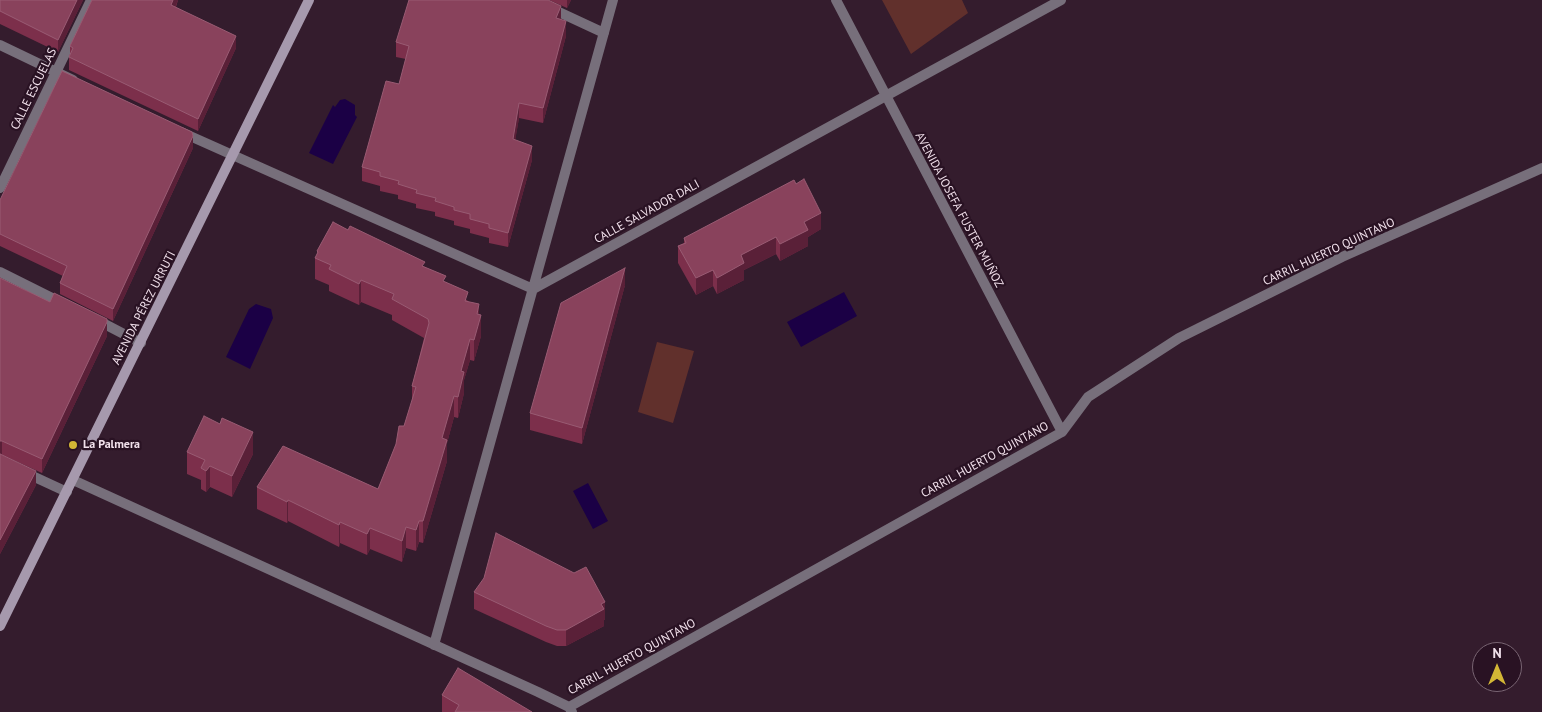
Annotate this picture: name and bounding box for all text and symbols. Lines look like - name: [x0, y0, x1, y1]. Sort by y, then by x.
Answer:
- street label: CALLE ESCUELAS: [8, 46, 60, 132]
- street label: AVENIDA JOSEFA FUSTER MUÑOZ: [912, 130, 1006, 290]
- street label: CALLE SALVADOR DALI: [592, 177, 702, 247]
- street label: CARRIL HUERTO QUINTANO: [1261, 215, 1397, 289]
- street label: AVENIDA PÉREZ URRUTI: [109, 249, 179, 367]
- street label: CARRIL HUERTO QUINTANO: [919, 419, 1051, 501]
- place label: La Palmera: [83, 438, 140, 452]
- marker: La Palmera: [67, 439, 79, 451]
- street label: CARRIL HUERTO QUINTANO: [566, 616, 698, 698]
- north arrow: [1472, 642, 1522, 692]
- text: N: [1492, 644, 1502, 662]

